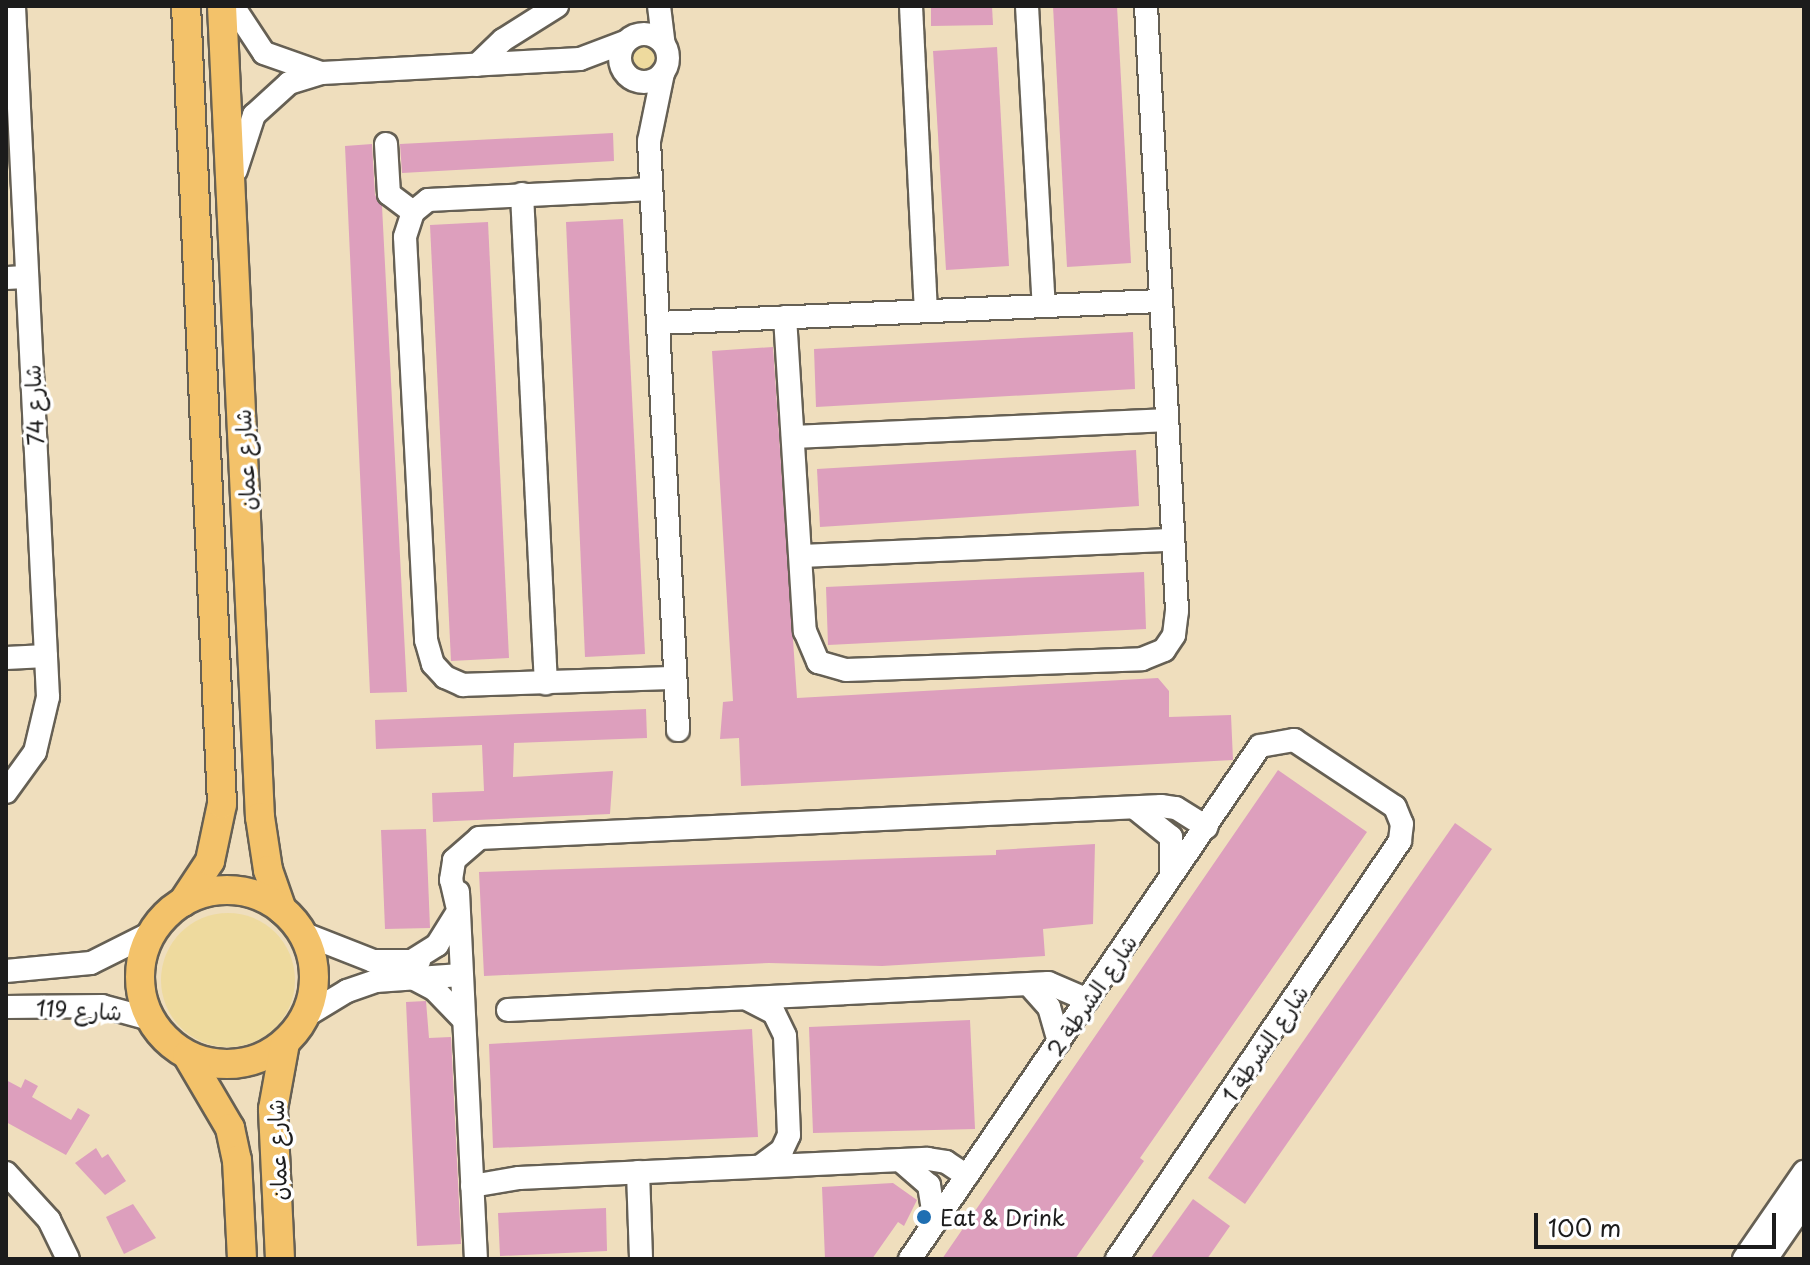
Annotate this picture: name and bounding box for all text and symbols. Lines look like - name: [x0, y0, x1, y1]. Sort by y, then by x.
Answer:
- street label: شارع 74: [18, 364, 48, 446]
- street label: شارع عمان: [228, 409, 260, 511]
- street label: شارع الشرطة 2: [1041, 929, 1141, 1061]
- street label: شارع الشرطة 1: [1215, 980, 1313, 1106]
- street label: شارع 119: [35, 994, 123, 1024]
- street label: شارع عمان: [261, 1099, 291, 1201]
- scale bar: [1538, 1197, 1780, 1247]
- place label: Eat & Drink: [940, 1204, 1066, 1230]
- marker: Eat & Drink: [915, 1208, 933, 1226]
- text: 100 m: [1548, 1209, 1621, 1245]

